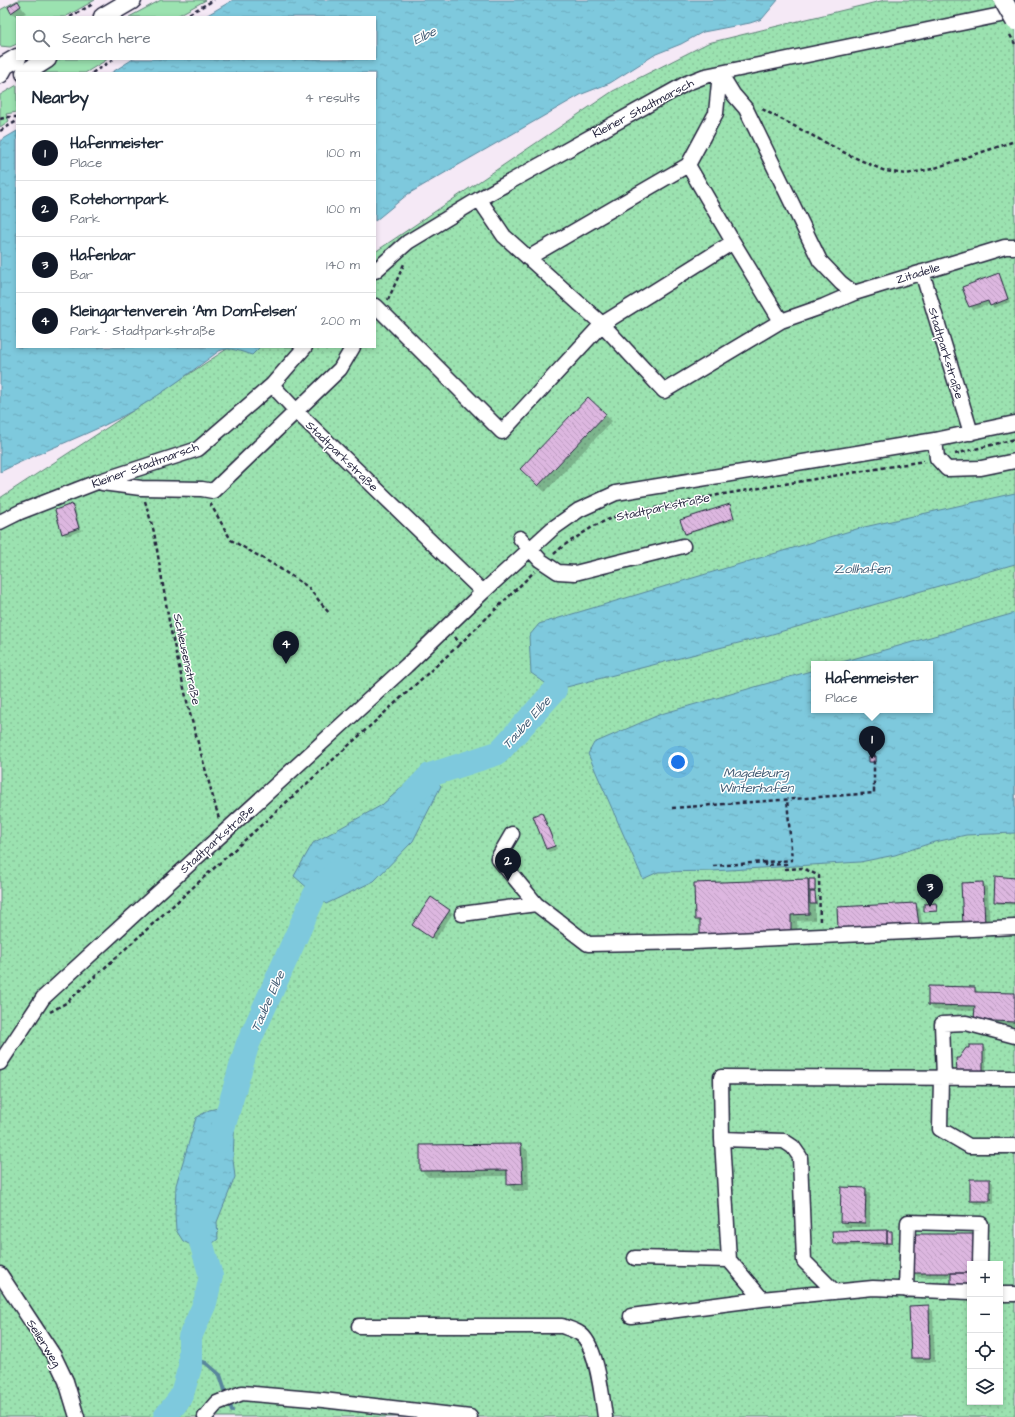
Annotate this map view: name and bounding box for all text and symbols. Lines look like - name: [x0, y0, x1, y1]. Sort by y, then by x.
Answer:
- search box: [16, 16, 376, 60]
- water label: Elbe: [410, 22, 440, 49]
- icon: search: [30, 27, 52, 49]
- text: Search here: [62, 28, 151, 49]
- street label: Kleiner Stadtmarsch: [589, 74, 697, 142]
- text: Nearby: [32, 86, 89, 110]
- text: 4 results: [305, 89, 360, 107]
- text: Hafenmeister: [70, 133, 163, 154]
- text: 1: [44, 144, 46, 162]
- text: 100 m: [327, 144, 360, 162]
- text: Place: [70, 154, 102, 172]
- text: Rotehornpark: [70, 189, 168, 210]
- text: 2: [41, 200, 49, 218]
- text: 100 m: [327, 200, 360, 218]
- text: Park: [70, 210, 100, 228]
- text: Hafenbar: [70, 245, 136, 266]
- text: 3: [42, 256, 48, 274]
- text: 140 m: [326, 256, 360, 274]
- street label: Zitadelle: [894, 259, 943, 288]
- text: Bar: [70, 266, 93, 284]
- text: Kleingartenverein 'Am Domfelsen': [70, 301, 297, 322]
- street label: Stadtparkstraße: [923, 305, 968, 402]
- text: 4: [41, 312, 49, 330]
- text: 200 m: [321, 312, 360, 330]
- text: Park · Stadtparkstraße: [70, 322, 215, 340]
- street label: Stadtparkstraße: [302, 417, 382, 496]
- street label: Kleiner Stadtmarsch: [89, 438, 201, 493]
- street label: Stadtparkstraße: [615, 489, 712, 526]
- water label: Zollhafen: [834, 560, 891, 578]
- street label: Schleusenstraße: [169, 612, 205, 707]
- pin: 4: [273, 631, 299, 664]
- popup: [811, 661, 933, 713]
- text: Hafenmeister: [825, 668, 919, 689]
- text: Place: [825, 689, 858, 707]
- water label: Taube Elbe: [498, 692, 556, 753]
- pin: 1: [859, 726, 885, 759]
- your location: [668, 752, 688, 772]
- water label: Magdeburg Winterhafen: [719, 764, 795, 797]
- street label: Stadtparkstraße: [176, 801, 259, 877]
- pin: 2: [495, 848, 521, 881]
- pin: 3: [917, 874, 943, 907]
- water label: Taube Elbe: [246, 967, 290, 1035]
- map controls: [967, 1261, 1003, 1405]
- button: +: [967, 1261, 1003, 1297]
- button: −: [967, 1297, 1003, 1333]
- street label: Seilerweg: [21, 1316, 65, 1371]
- button: locate: [967, 1333, 1003, 1369]
- button: layers: [967, 1369, 1003, 1405]

